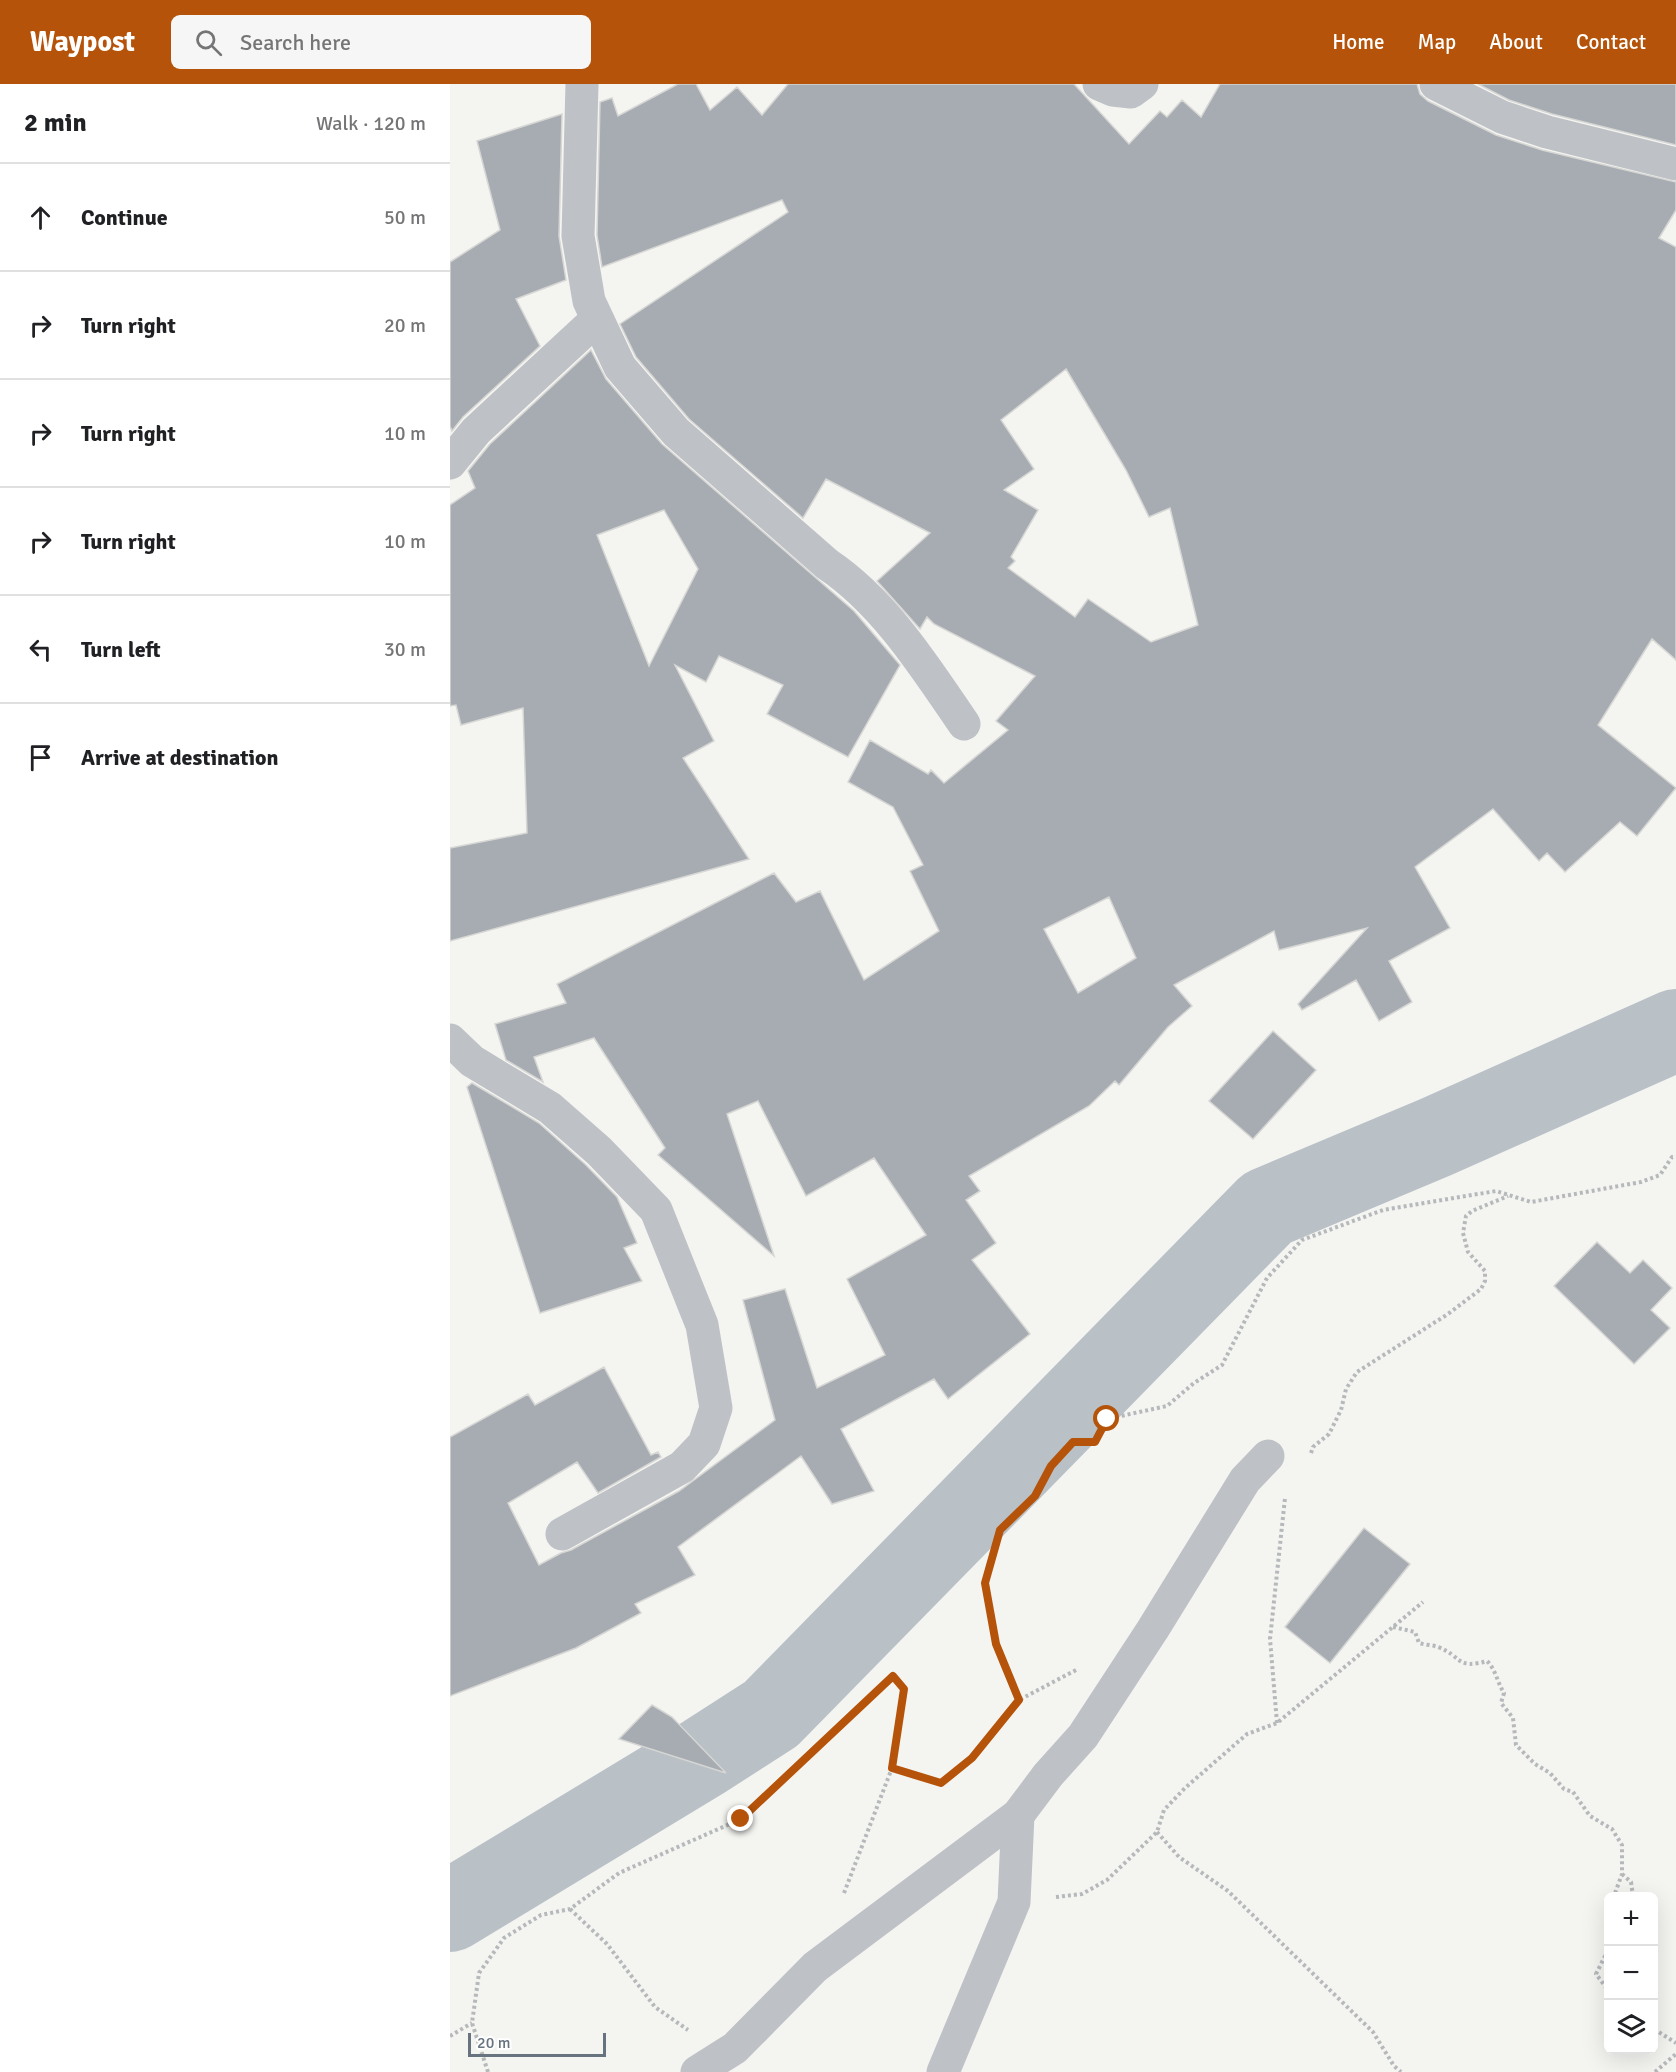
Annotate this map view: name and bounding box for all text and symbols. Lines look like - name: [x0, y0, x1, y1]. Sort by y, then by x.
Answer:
- search box: [171, 15, 591, 69]
- text: Waypost: [30, 25, 135, 59]
- icon: search: [192, 26, 225, 59]
- text: Search here: [240, 29, 351, 56]
- text: Home: [1332, 29, 1385, 55]
- text: Map: [1418, 29, 1456, 55]
- text: About: [1489, 29, 1543, 55]
- text: Contact: [1576, 29, 1646, 55]
- text: 2 min: [24, 107, 87, 139]
- text: Walk · 120 m: [316, 111, 426, 136]
- icon: ahead: [24, 201, 57, 234]
- text: Continue: [81, 204, 168, 231]
- text: 50 m: [384, 205, 426, 230]
- icon: right: [24, 309, 57, 342]
- text: Turn right: [81, 312, 176, 339]
- text: 20 m: [384, 313, 426, 338]
- icon: right: [24, 417, 57, 450]
- text: Turn right: [81, 420, 176, 447]
- text: 10 m: [384, 421, 426, 446]
- icon: right: [24, 525, 57, 558]
- text: Turn right: [81, 528, 176, 555]
- text: 10 m: [384, 529, 426, 554]
- icon: left: [24, 633, 57, 666]
- text: Turn left: [81, 636, 161, 663]
- text: 30 m: [384, 637, 426, 662]
- icon: arrive: [24, 741, 57, 774]
- text: Arrive at destination: [81, 744, 278, 771]
- route start: [1093, 1405, 1119, 1431]
- route end: [727, 1805, 753, 1831]
- map controls: [1604, 1892, 1658, 2054]
- button: +: [1604, 1892, 1658, 1946]
- button: −: [1604, 1946, 1658, 2000]
- button: layers: [1604, 2000, 1658, 2054]
- scale bar: [468, 2030, 606, 2058]
- text: 20 m: [477, 2033, 511, 2053]

